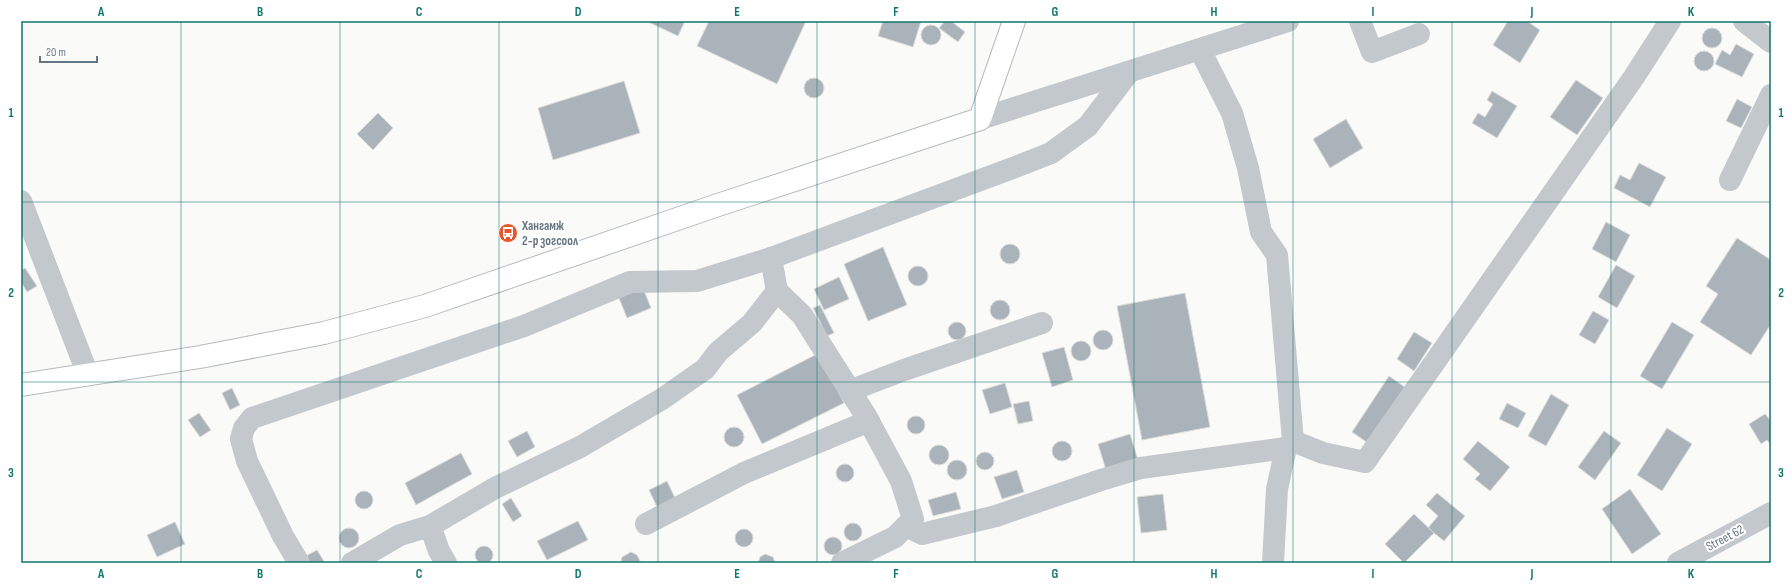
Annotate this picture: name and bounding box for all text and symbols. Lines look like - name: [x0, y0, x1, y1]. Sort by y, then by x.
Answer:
- text: A: [97, 4, 105, 20]
- text: B: [257, 4, 263, 20]
- text: C: [416, 4, 423, 20]
- text: D: [575, 4, 582, 20]
- text: E: [734, 4, 740, 20]
- text: F: [893, 4, 899, 20]
- text: G: [1052, 4, 1059, 20]
- text: H: [1211, 4, 1218, 20]
- text: I: [1372, 4, 1375, 20]
- text: J: [1530, 4, 1534, 20]
- text: K: [1688, 4, 1695, 20]
- scale bar: [40, 38, 97, 64]
- text: 20 m: [46, 45, 66, 60]
- text: 1: [8, 105, 14, 121]
- text: 1: [1778, 105, 1784, 121]
- place label: Хангамж 2-р зогсоол: [521, 218, 579, 249]
- bus stop icon: Хангамж 2-р зогсоол: [497, 222, 519, 244]
- text: 2: [8, 285, 14, 301]
- text: 2: [1778, 285, 1784, 301]
- text: 3: [8, 465, 14, 481]
- text: 3: [1778, 465, 1784, 481]
- street label: Street 62: [1703, 521, 1747, 555]
- text: A: [97, 566, 105, 582]
- text: B: [257, 566, 263, 582]
- text: C: [416, 566, 423, 582]
- text: D: [575, 566, 582, 582]
- text: E: [734, 566, 740, 582]
- text: F: [893, 566, 899, 582]
- text: G: [1052, 566, 1059, 582]
- text: H: [1211, 566, 1218, 582]
- text: I: [1372, 566, 1375, 582]
- text: J: [1530, 566, 1534, 582]
- text: K: [1688, 566, 1695, 582]

